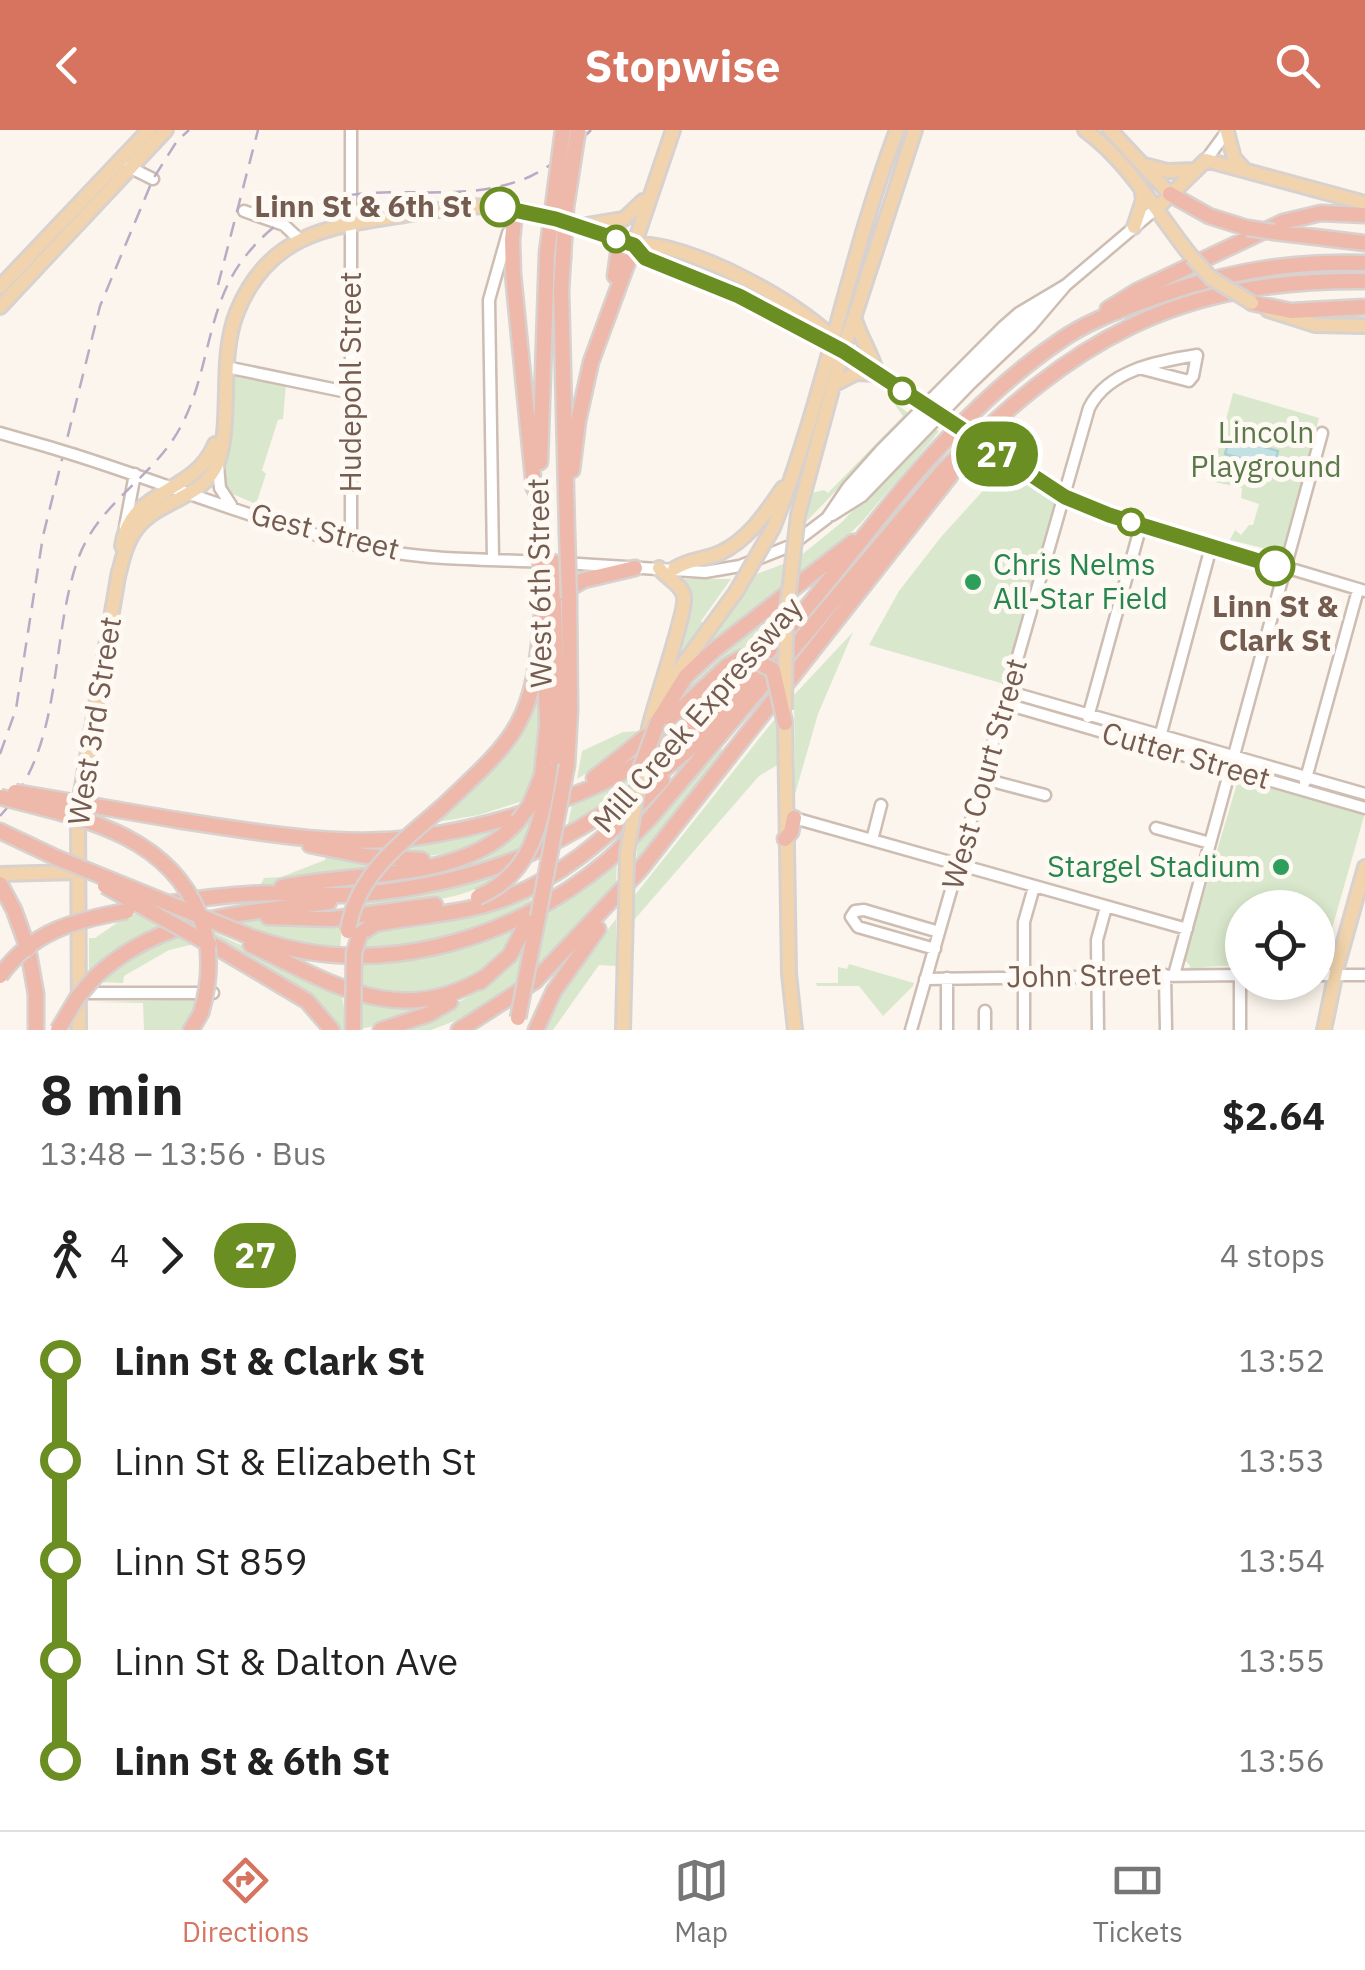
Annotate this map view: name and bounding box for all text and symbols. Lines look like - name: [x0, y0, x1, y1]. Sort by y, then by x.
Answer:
- text: Stopwise: [585, 36, 780, 94]
- icon: back: [40, 38, 95, 93]
- icon: search: [1270, 38, 1325, 93]
- place label: Linn St & 6th St: [254, 186, 472, 225]
- marker: Linn St & 6th St: [481, 188, 519, 226]
- unlabelled marker: [603, 226, 629, 252]
- street label: Hudepohl Street: [330, 272, 369, 492]
- unlabelled marker: [889, 378, 915, 404]
- park label: Lincoln Playground: [1190, 412, 1342, 485]
- line badge: 27: [952, 422, 1042, 486]
- text: 27: [976, 431, 1018, 477]
- street label: West 6th Street: [517, 478, 560, 688]
- street label: Gest Street: [247, 493, 404, 568]
- unlabelled marker: [1118, 509, 1144, 535]
- place label: Chris Nelms All-Star Field: [993, 544, 1168, 617]
- marker: Linn St & Clark St: [1256, 547, 1294, 585]
- marker: Chris Nelms All-Star Field: [962, 571, 984, 593]
- place label: Linn St & Clark St: [1212, 586, 1338, 659]
- street label: Mill Creek Expressway: [584, 588, 810, 840]
- street label: West 3rd Street: [58, 614, 129, 828]
- street label: West Court Street: [932, 654, 1035, 893]
- street label: Cutter Street: [1098, 712, 1275, 797]
- place label: Stargel Stadium: [1047, 846, 1261, 885]
- marker: Stargel Stadium: [1270, 856, 1292, 878]
- map controls: [1225, 890, 1335, 1000]
- button: locate: [1225, 890, 1335, 1000]
- street label: John Street: [1006, 954, 1162, 995]
- text: 8 min: [40, 1059, 184, 1130]
- text: $2.64: [1222, 1091, 1325, 1140]
- text: 13:48 – 13:56 · Bus: [40, 1132, 326, 1174]
- icon: walk: [40, 1228, 95, 1283]
- icon: forward: [144, 1228, 199, 1283]
- text: 27: [234, 1232, 276, 1278]
- text: 4: [110, 1234, 129, 1276]
- text: 4 stops: [1220, 1234, 1325, 1276]
- text: Linn St & Clark St: [114, 1336, 425, 1385]
- text: 13:52: [1239, 1339, 1325, 1381]
- text: Linn St & Elizabeth St: [114, 1436, 477, 1485]
- text: 13:53: [1239, 1439, 1325, 1481]
- text: Linn St 859: [114, 1536, 307, 1585]
- text: 13:54: [1239, 1539, 1325, 1581]
- text: Linn St & Dalton Ave: [114, 1636, 458, 1685]
- text: 13:55: [1239, 1639, 1325, 1681]
- text: Linn St & 6th St: [114, 1736, 390, 1785]
- text: 13:56: [1239, 1739, 1325, 1781]
- tab: Directions: [182, 1853, 309, 1950]
- tab: Map: [674, 1853, 729, 1950]
- tab: Tickets: [1093, 1853, 1183, 1950]

